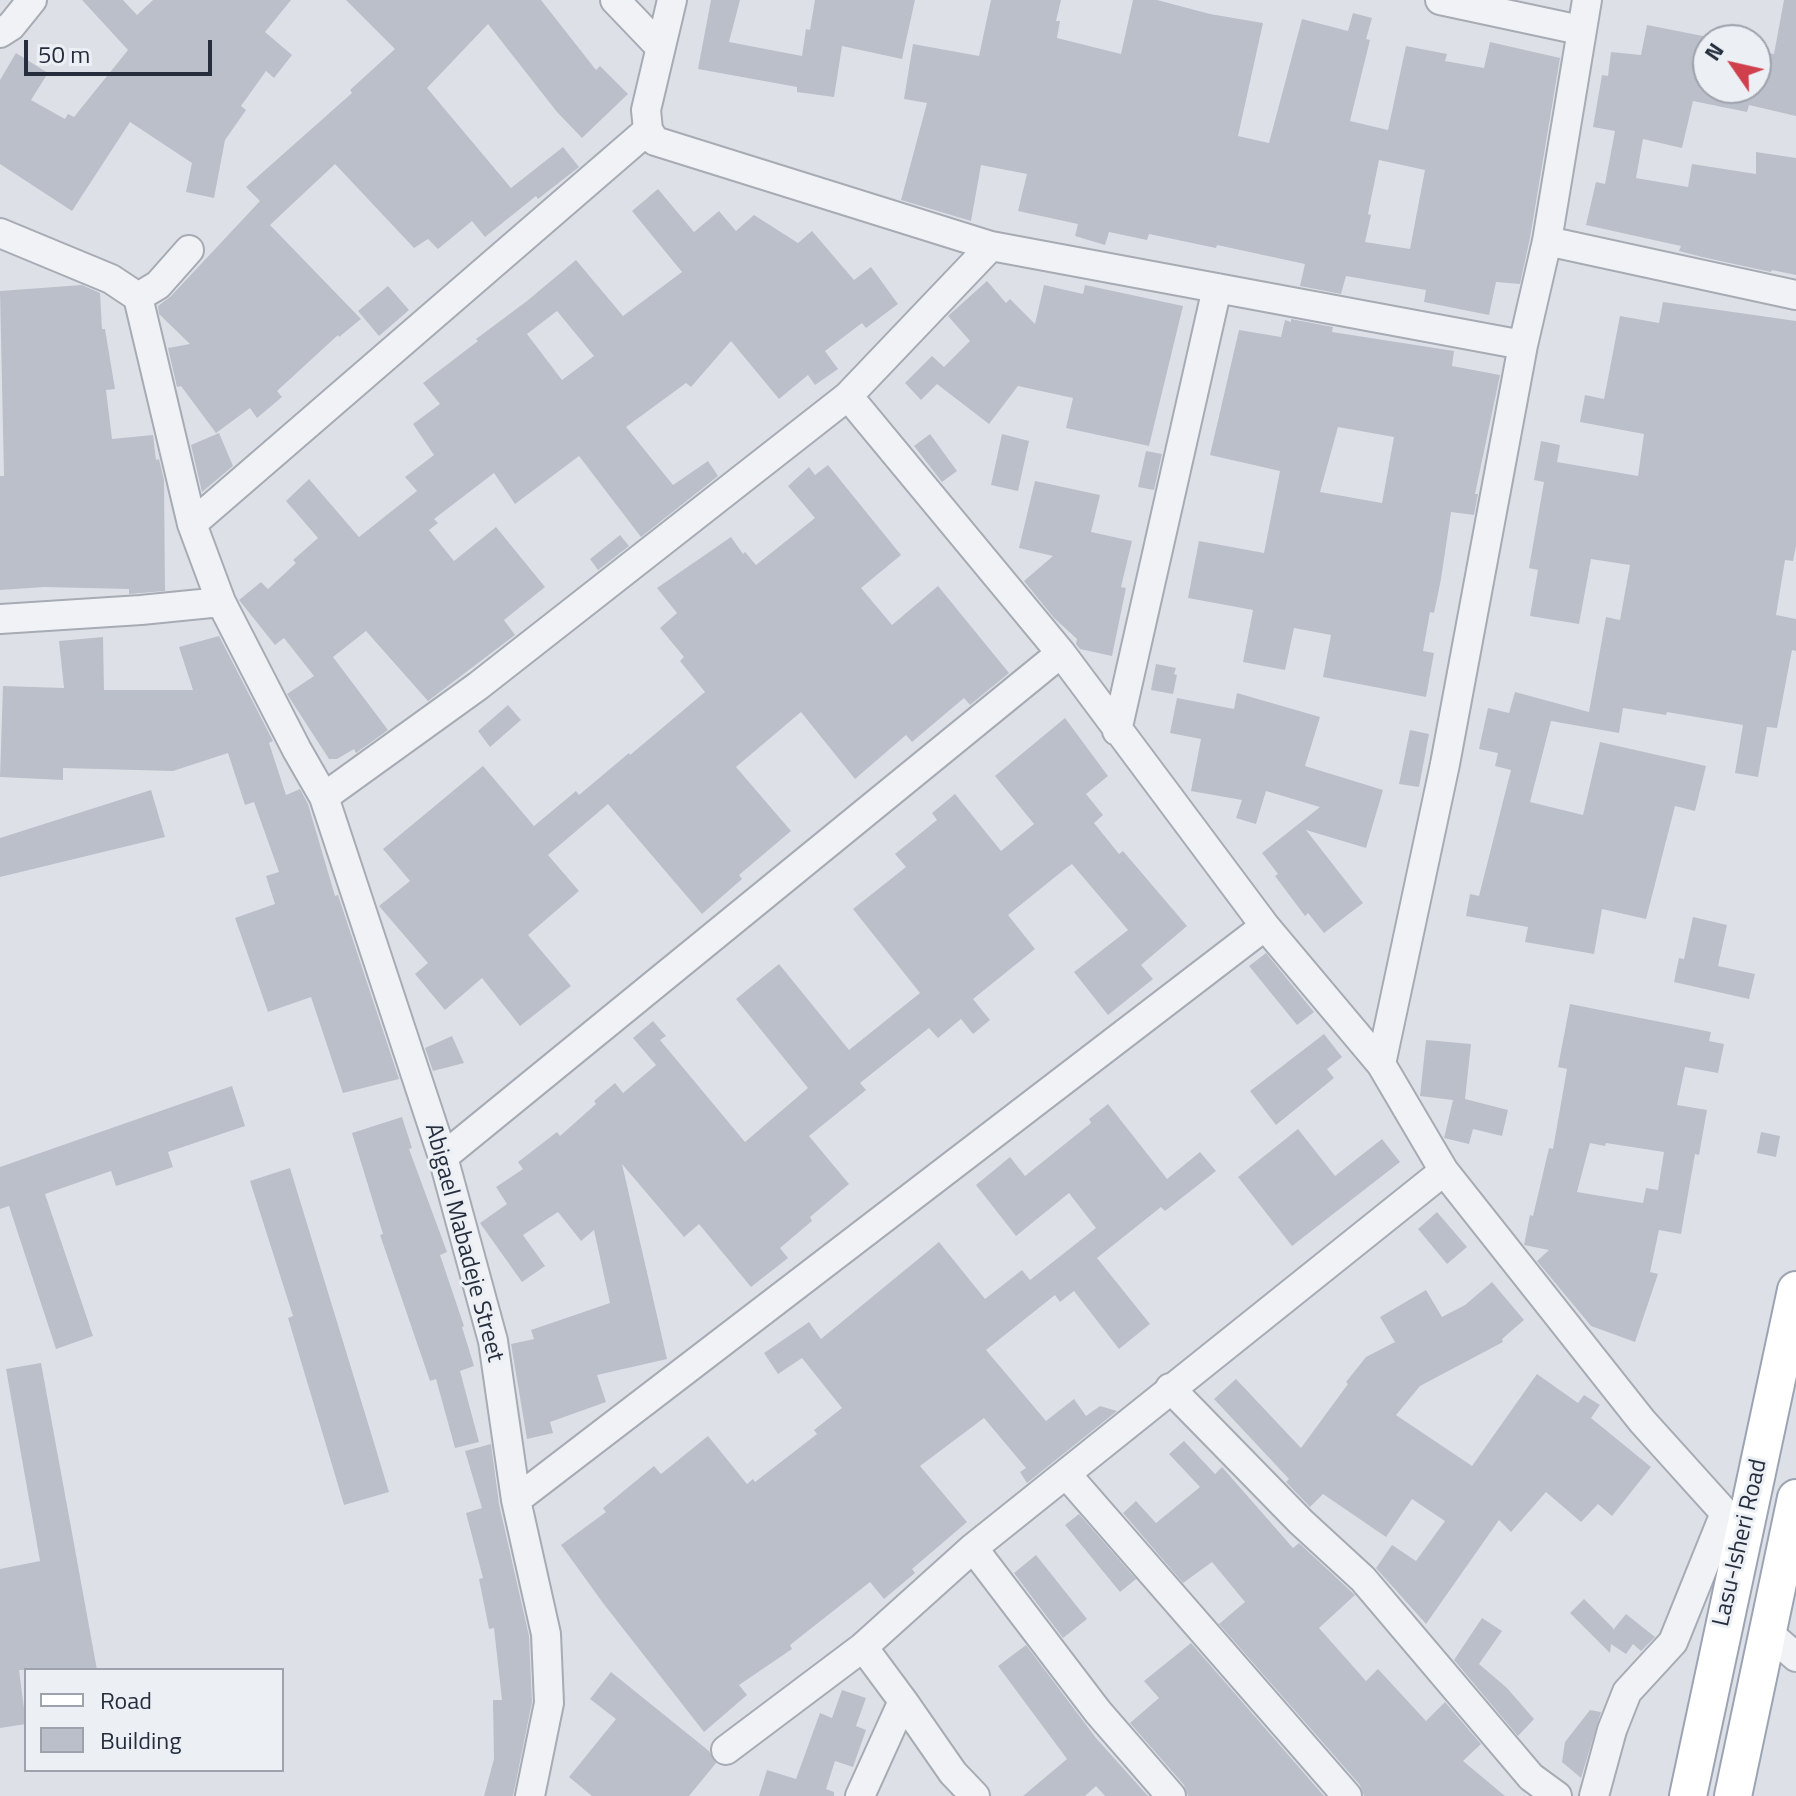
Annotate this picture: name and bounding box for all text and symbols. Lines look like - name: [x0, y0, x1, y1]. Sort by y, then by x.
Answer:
- scale bar: [28, 24, 216, 74]
- north arrow: [1692, 24, 1772, 104]
- text: 50 m: [38, 36, 90, 72]
- text: N: [1695, 36, 1732, 68]
- street label: Abigael Mabadeje Street: [417, 1121, 509, 1365]
- street label: Lasu-Isheri Road: [1708, 1457, 1774, 1629]
- legend: [24, 1668, 284, 1772]
- text: Road: [100, 1682, 152, 1718]
- text: Building: [100, 1722, 182, 1758]

